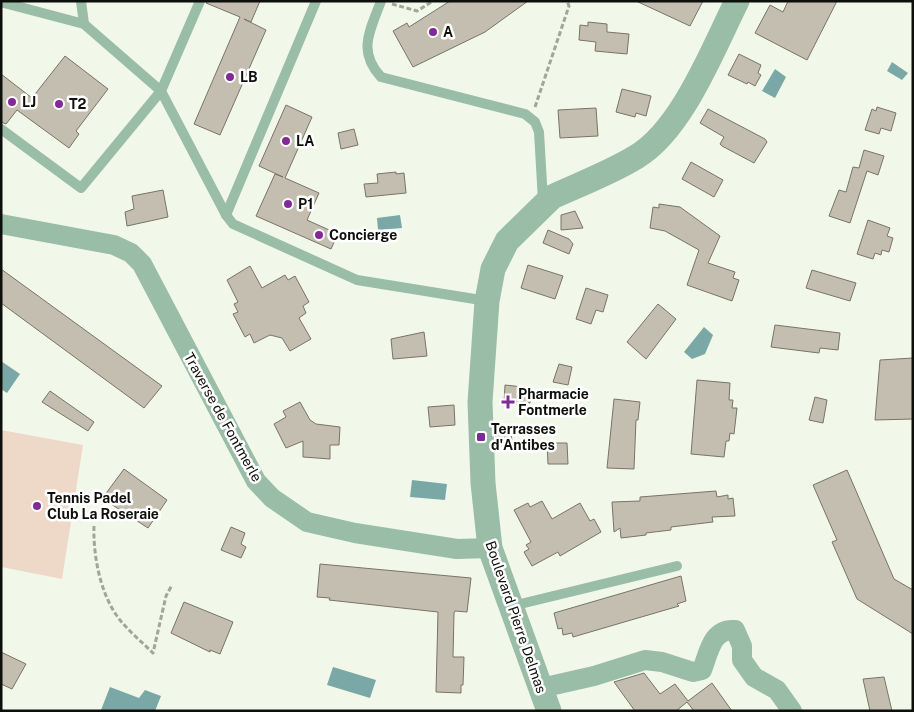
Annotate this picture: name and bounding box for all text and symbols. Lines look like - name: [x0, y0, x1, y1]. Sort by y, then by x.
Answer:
- place label: A: [443, 24, 453, 40]
- marker: A: [427, 26, 439, 38]
- place label: LB: [240, 69, 258, 85]
- marker: LB: [224, 71, 236, 83]
- place label: LJ: [22, 94, 36, 110]
- marker: LJ: [6, 96, 18, 108]
- place label: T2: [69, 96, 87, 112]
- marker: T2: [53, 98, 65, 110]
- place label: LA: [296, 133, 314, 149]
- marker: LA: [280, 135, 292, 147]
- place label: P1: [298, 196, 313, 212]
- marker: P1: [282, 198, 294, 210]
- place label: Concierge: [329, 227, 397, 243]
- marker: Concierge: [313, 229, 325, 241]
- street label: Traverse de Fontmerle: [181, 350, 265, 484]
- place label: Pharmacie Fontmerle: [518, 386, 589, 418]
- marker: Pharmacie Fontmerle: [502, 396, 514, 408]
- place label: Terrasses d'Antibes: [491, 421, 556, 453]
- marker: Terrasses d'Antibes: [475, 431, 487, 443]
- place label: Tennis Padel Club La Roseraie: [47, 490, 159, 522]
- marker: Tennis Padel Club La Roseraie: [31, 500, 43, 512]
- street label: Boulevard Pierre Delmas: [482, 539, 550, 695]

